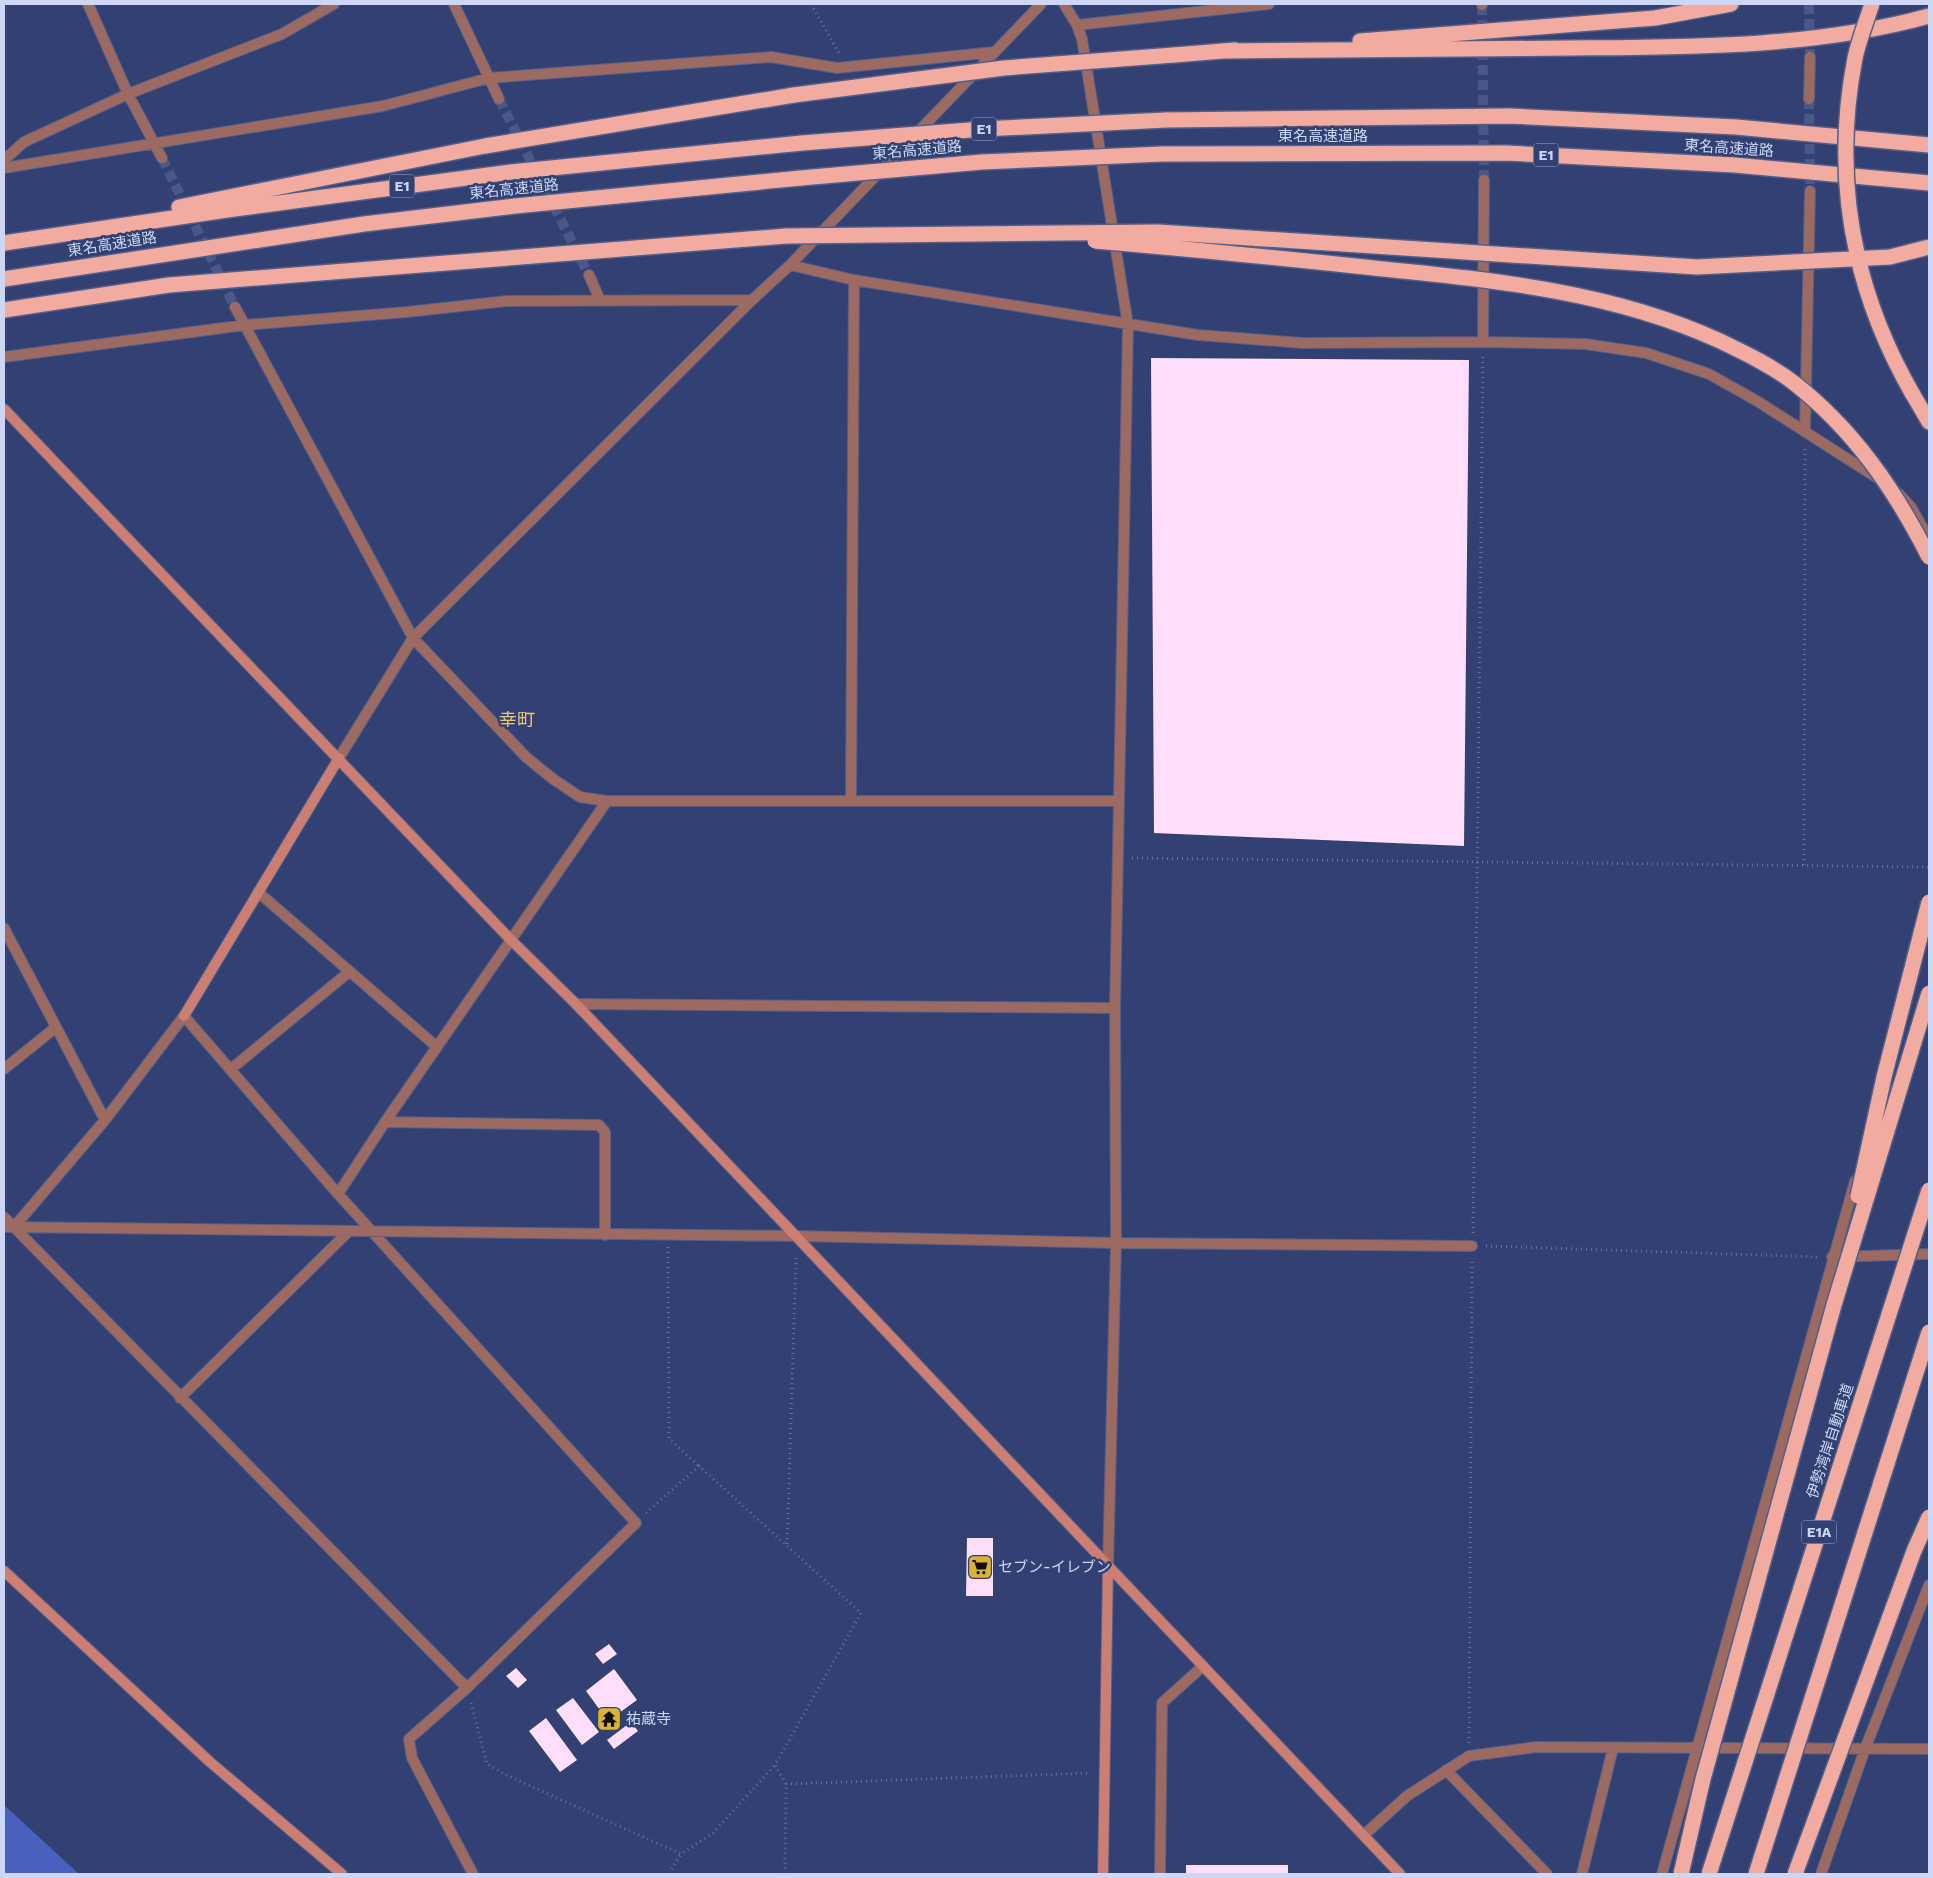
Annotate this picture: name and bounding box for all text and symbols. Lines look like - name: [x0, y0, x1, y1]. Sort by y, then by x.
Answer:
- road number: E1: [972, 118, 996, 140]
- street label: 東名高速道路: [1278, 127, 1368, 145]
- street label: 東名高速道路: [1683, 136, 1775, 160]
- street label: 東名高速道路: [871, 137, 963, 163]
- road number: E1: [1534, 144, 1558, 166]
- road number: E1: [390, 175, 414, 198]
- street label: 東名高速道路: [468, 175, 560, 203]
- street label: 東名高速道路: [66, 228, 158, 260]
- district label: 幸町: [499, 709, 535, 730]
- street label: 伊勢湾岸自動車道: [1803, 1381, 1857, 1501]
- road number: E1A: [1802, 1520, 1836, 1544]
- supermarket icon: セブン-イレブン: [967, 1554, 993, 1580]
- place label: セブン-イレブン: [998, 1558, 1111, 1576]
- temple icon: 祐蔵寺: [596, 1706, 622, 1732]
- place label: 祐蔵寺: [626, 1710, 671, 1728]

